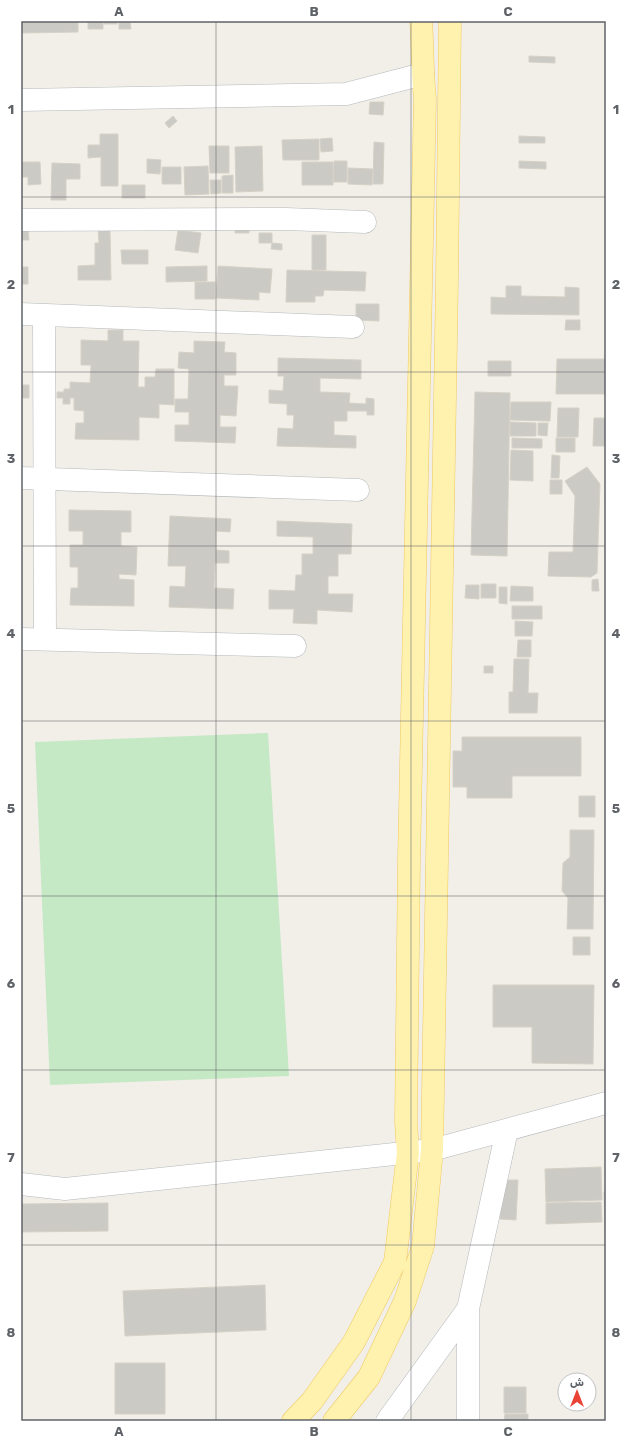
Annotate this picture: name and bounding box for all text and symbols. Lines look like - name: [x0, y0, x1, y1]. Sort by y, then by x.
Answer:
- text: A: [114, 4, 124, 19]
- text: B: [309, 4, 319, 19]
- text: C: [503, 4, 513, 19]
- text: 1: [8, 102, 14, 117]
- text: 1: [613, 102, 619, 117]
- text: 2: [7, 277, 15, 292]
- text: 2: [612, 277, 620, 292]
- text: 3: [7, 451, 16, 466]
- text: 3: [612, 451, 621, 466]
- text: 4: [7, 626, 16, 641]
- text: 4: [612, 626, 621, 641]
- text: 5: [7, 801, 15, 816]
- text: 5: [612, 801, 620, 816]
- text: 6: [7, 976, 16, 991]
- text: 6: [612, 976, 621, 991]
- text: 7: [7, 1150, 15, 1165]
- text: 7: [612, 1150, 620, 1165]
- text: 8: [7, 1325, 16, 1340]
- text: 8: [612, 1325, 621, 1340]
- north arrow: [557, 1372, 597, 1412]
- text: ش: [570, 1376, 584, 1389]
- text: A: [114, 1424, 124, 1439]
- text: B: [309, 1424, 319, 1439]
- text: C: [503, 1424, 513, 1439]

